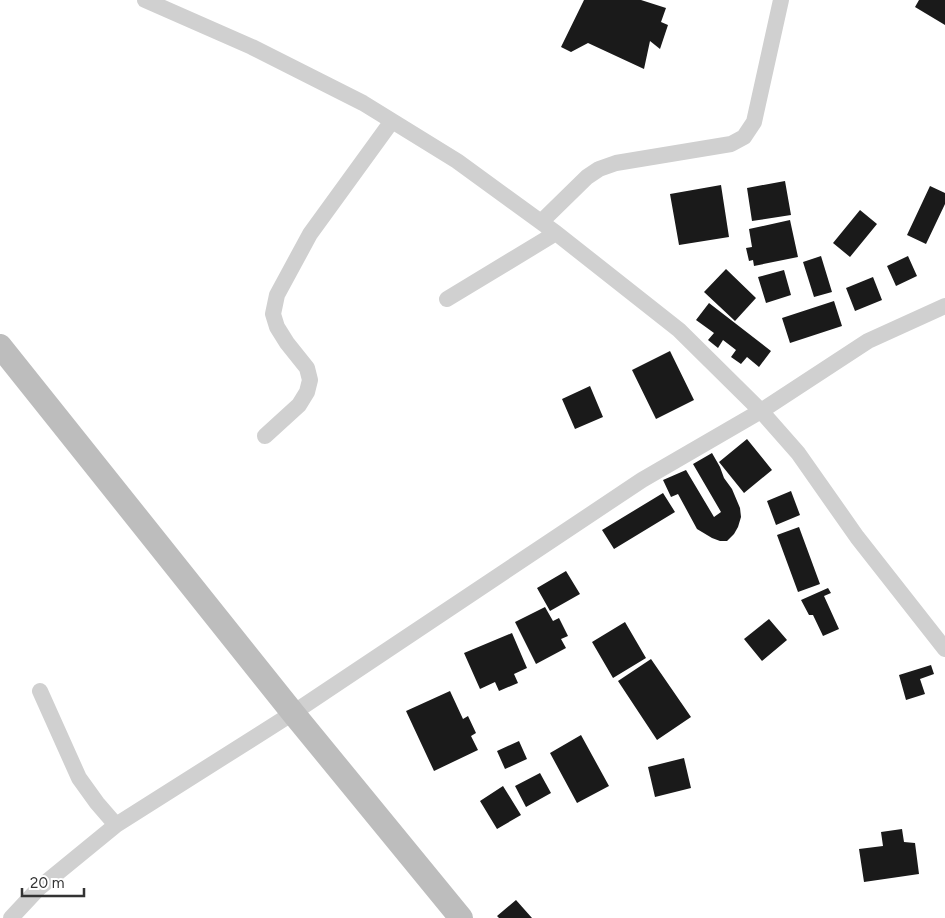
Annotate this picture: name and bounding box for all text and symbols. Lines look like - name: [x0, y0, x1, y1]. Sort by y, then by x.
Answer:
- scale bar: [22, 866, 85, 898]
- text: 20 m: [30, 874, 64, 892]

